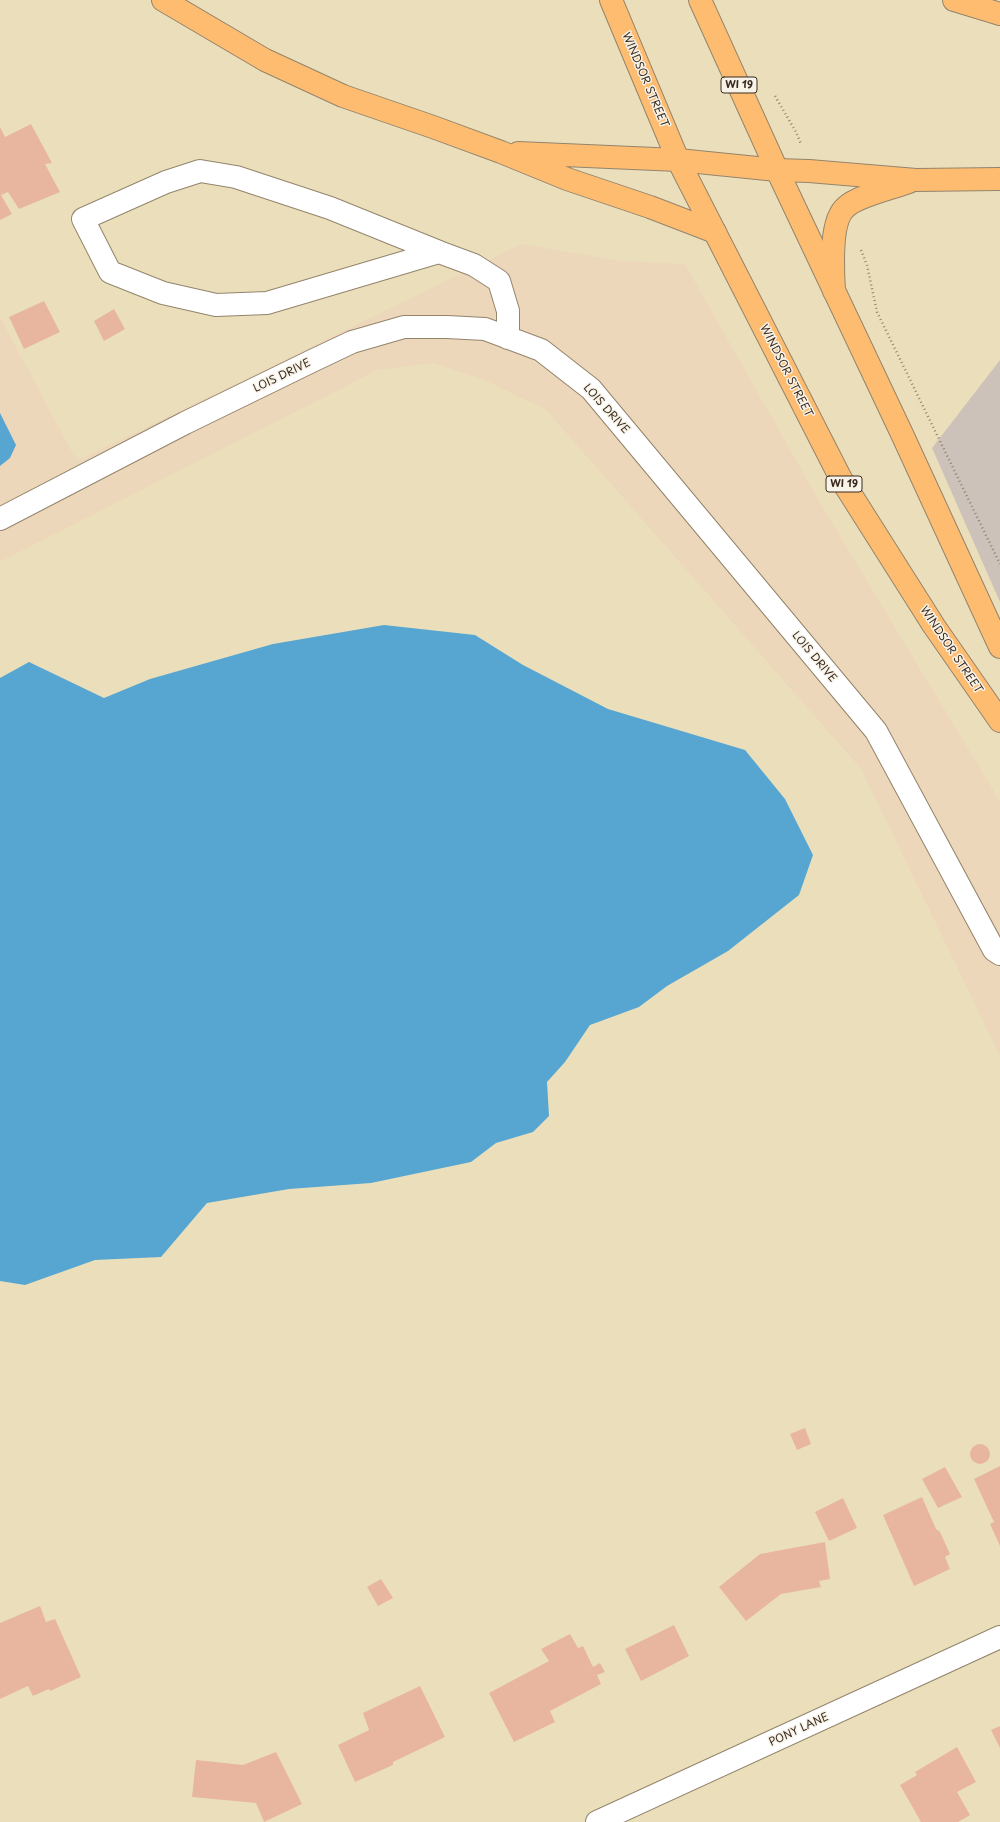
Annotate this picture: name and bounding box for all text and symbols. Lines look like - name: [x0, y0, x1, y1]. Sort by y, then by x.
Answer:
- street label: WINDSOR STREET: [619, 30, 671, 130]
- road number: WI 19: [721, 77, 757, 93]
- street label: WINDSOR STREET: [757, 322, 815, 420]
- street label: LOIS DRIVE: [251, 356, 313, 396]
- street label: LOIS DRIVE: [580, 381, 632, 437]
- road number: WI 19: [826, 476, 862, 492]
- street label: WINDSOR STREET: [917, 604, 985, 696]
- street label: LOIS DRIVE: [789, 629, 839, 685]
- street label: PONY LANE: [767, 1710, 831, 1750]

